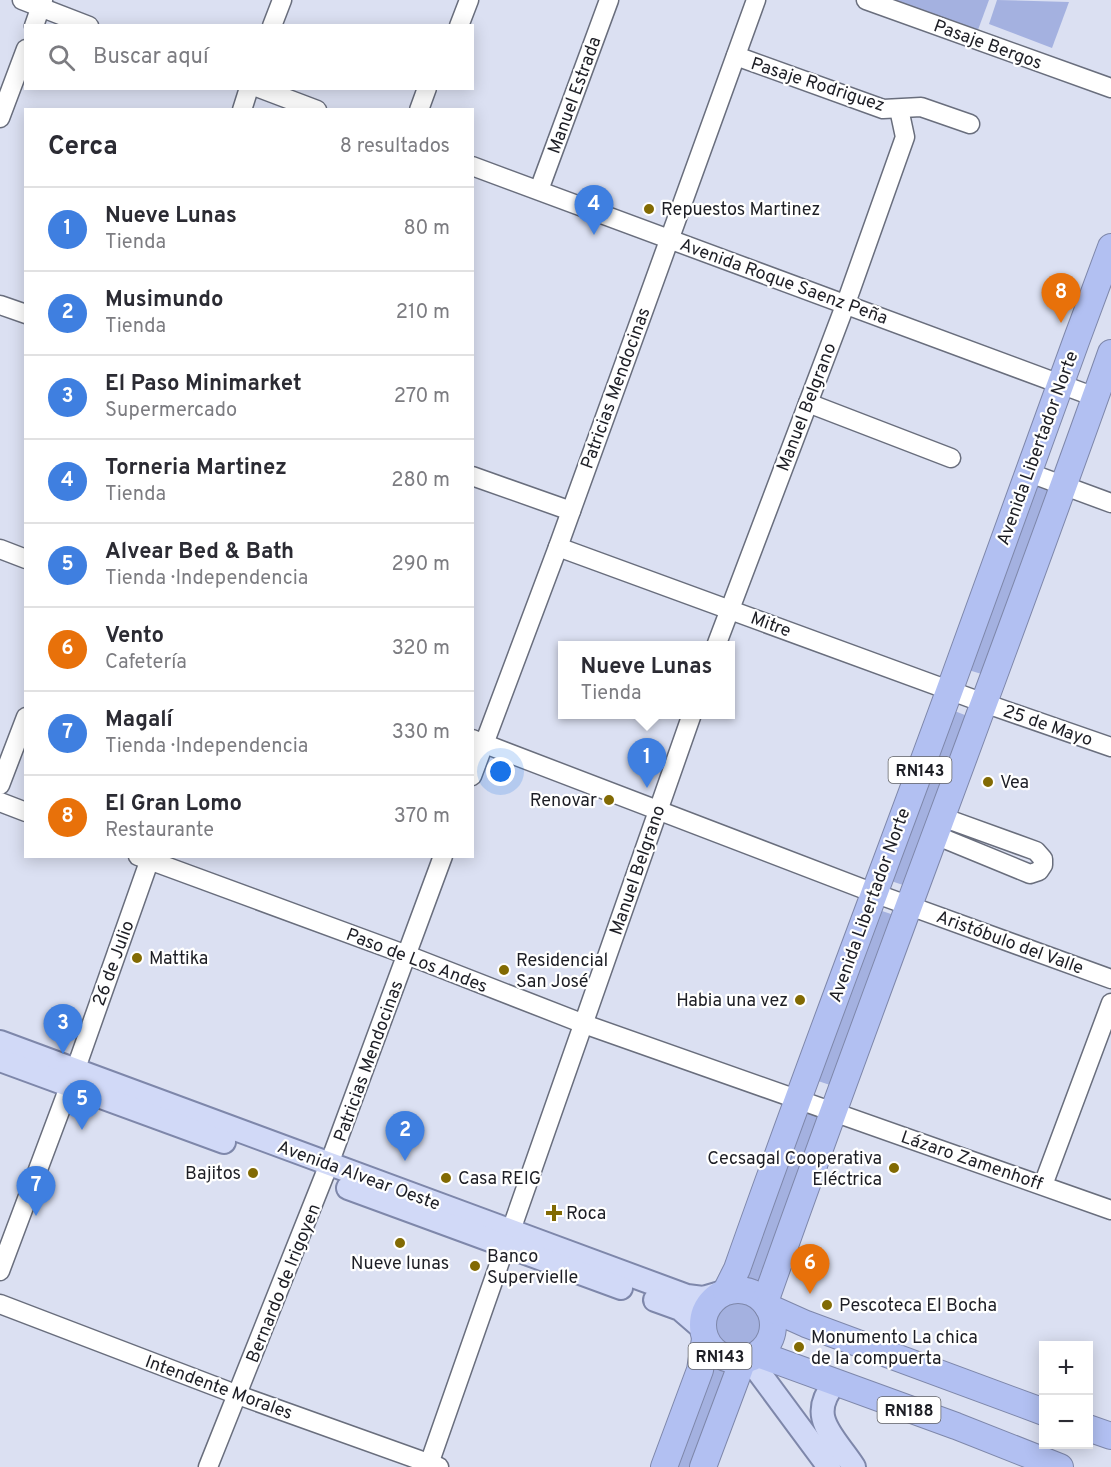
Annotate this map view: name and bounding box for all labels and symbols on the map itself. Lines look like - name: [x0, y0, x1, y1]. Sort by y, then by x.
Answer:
- street label: Pasaje Bergos: [930, 15, 1045, 76]
- street label: Manuel Estrada: [544, 34, 607, 157]
- street label: Pasaje Rodriguez: [748, 53, 887, 118]
- pin: 4: [574, 186, 614, 235]
- place label: Repuestos Martinez: [661, 199, 820, 222]
- marker: Repuestos Martinez: [642, 202, 656, 216]
- street label: Avenida Roque Saenz Peña: [676, 234, 891, 331]
- pin: 8: [1042, 274, 1080, 323]
- street label: Patricias Mendocinas: [576, 305, 656, 473]
- street label: Manuel Belgrano: [772, 340, 842, 475]
- street label: Avenida Libertador Norte: [993, 348, 1084, 549]
- street label: Mitre: [747, 608, 794, 643]
- street label: 25 de Mayo: [1000, 700, 1095, 752]
- pin: 1: [628, 738, 666, 788]
- your location: [486, 757, 515, 786]
- road number: RN143: [888, 757, 952, 783]
- place label: Vea: [1000, 772, 1029, 795]
- marker: Vea: [981, 775, 995, 789]
- place label: Renovar: [530, 790, 597, 813]
- marker: Renovar: [602, 793, 616, 807]
- street label: Manuel Belgrano: [605, 803, 671, 938]
- street label: Avenida Libertador Norte: [825, 805, 916, 1006]
- street label: Aristóbulo del Valle: [933, 906, 1086, 981]
- street label: 26 de Julio: [88, 918, 140, 1009]
- street label: Paso de Los Andes: [343, 924, 490, 999]
- place label: Mattika: [149, 948, 208, 971]
- place label: Residencial San José: [516, 950, 608, 994]
- marker: Mattika: [130, 951, 144, 965]
- marker: Residencial San José: [497, 963, 511, 977]
- street label: Patricias Mendocinas: [329, 978, 409, 1146]
- place label: Habia una vez: [676, 990, 788, 1013]
- marker: Habia una vez: [793, 993, 807, 1007]
- pin: 3: [44, 1004, 82, 1054]
- pin: 5: [62, 1080, 101, 1130]
- pin: 2: [386, 1112, 424, 1161]
- street label: Lázaro Zamenhoff: [897, 1126, 1046, 1196]
- street label: Avenida Alvear Oeste: [274, 1136, 443, 1217]
- place label: Cecsagal Cooperativa Eléctrica: [707, 1148, 882, 1192]
- marker: Cecsagal Cooperativa Eléctrica: [887, 1161, 901, 1175]
- place label: Bajitos: [185, 1163, 241, 1186]
- pin: 7: [16, 1166, 56, 1216]
- marker: Bajitos: [246, 1166, 260, 1180]
- place label: Casa REIG: [458, 1168, 541, 1191]
- marker: Casa REIG: [439, 1171, 453, 1185]
- street label: Bernardo de Irigoyen: [242, 1201, 327, 1367]
- place label: Roca: [566, 1203, 606, 1226]
- marker: Roca: [547, 1206, 561, 1220]
- marker: Nueve lunas: [393, 1236, 407, 1250]
- pin: 6: [790, 1244, 830, 1294]
- place label: Banco Supervielle: [487, 1246, 578, 1290]
- place label: Nueve lunas: [351, 1253, 449, 1276]
- marker: Banco Supervielle: [468, 1259, 482, 1273]
- place label: Pescoteca El Bocha: [839, 1295, 997, 1318]
- marker: Pescoteca El Bocha: [820, 1298, 834, 1312]
- place label: Monumento La chica de la compuerta: [811, 1327, 978, 1371]
- marker: Monumento La chica de la compuerta: [792, 1340, 806, 1354]
- road number: RN143: [688, 1343, 752, 1369]
- street label: Intendente Morales: [142, 1351, 295, 1426]
- road number: RN188: [878, 1397, 940, 1423]

